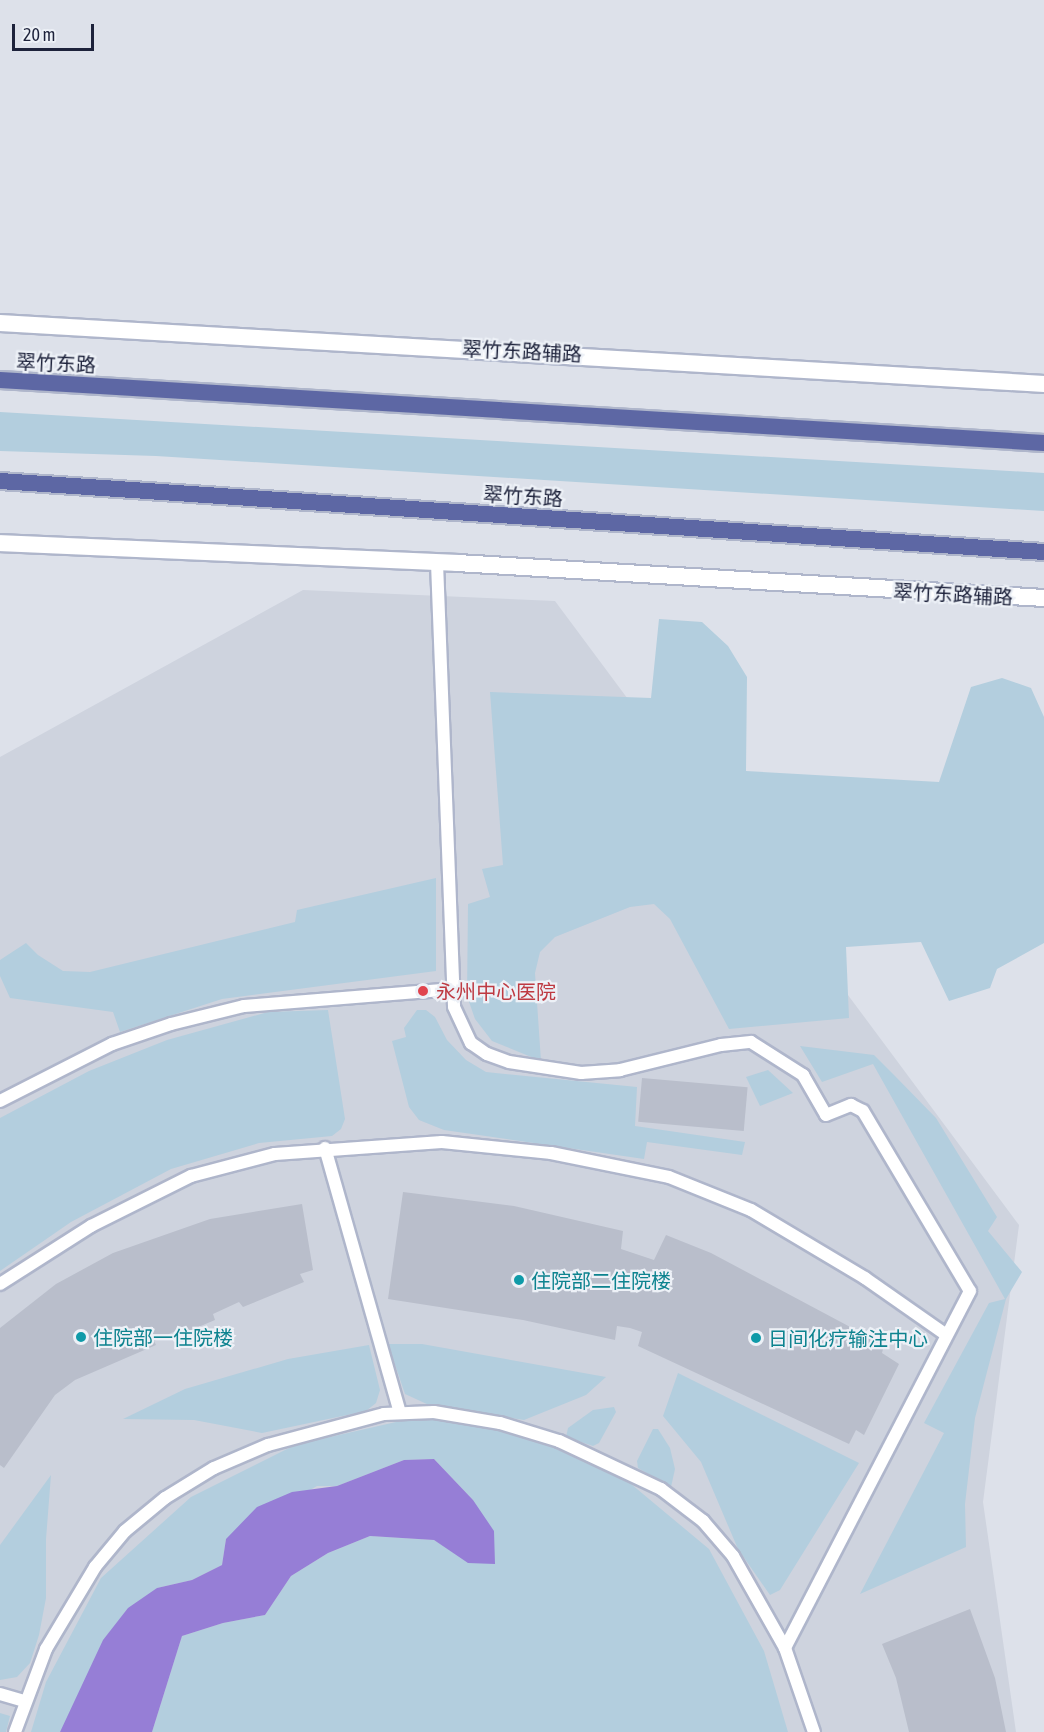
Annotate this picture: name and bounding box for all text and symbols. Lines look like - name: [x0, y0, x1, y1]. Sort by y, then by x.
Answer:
- scale bar: [15, 12, 98, 50]
- text: 20 m: [23, 24, 55, 45]
- street label: 翠竹东路辅路: [461, 336, 583, 366]
- street label: 翠竹东路: [15, 349, 97, 377]
- street label: 翠竹东路: [482, 481, 564, 511]
- street label: 翠竹东路辅路: [892, 579, 1014, 609]
- place label: 永州中心医院: [436, 979, 556, 1003]
- marker: 永州中心医院: [414, 982, 432, 1000]
- place label: 住院部二住院楼: [531, 1268, 671, 1292]
- marker: 住院部二住院楼: [512, 1273, 526, 1287]
- place label: 住院部一住院楼: [93, 1325, 233, 1349]
- place label: 日间化疗输注中心: [768, 1326, 928, 1350]
- marker: 住院部一住院楼: [74, 1330, 88, 1344]
- marker: 日间化疗输注中心: [749, 1331, 763, 1345]

